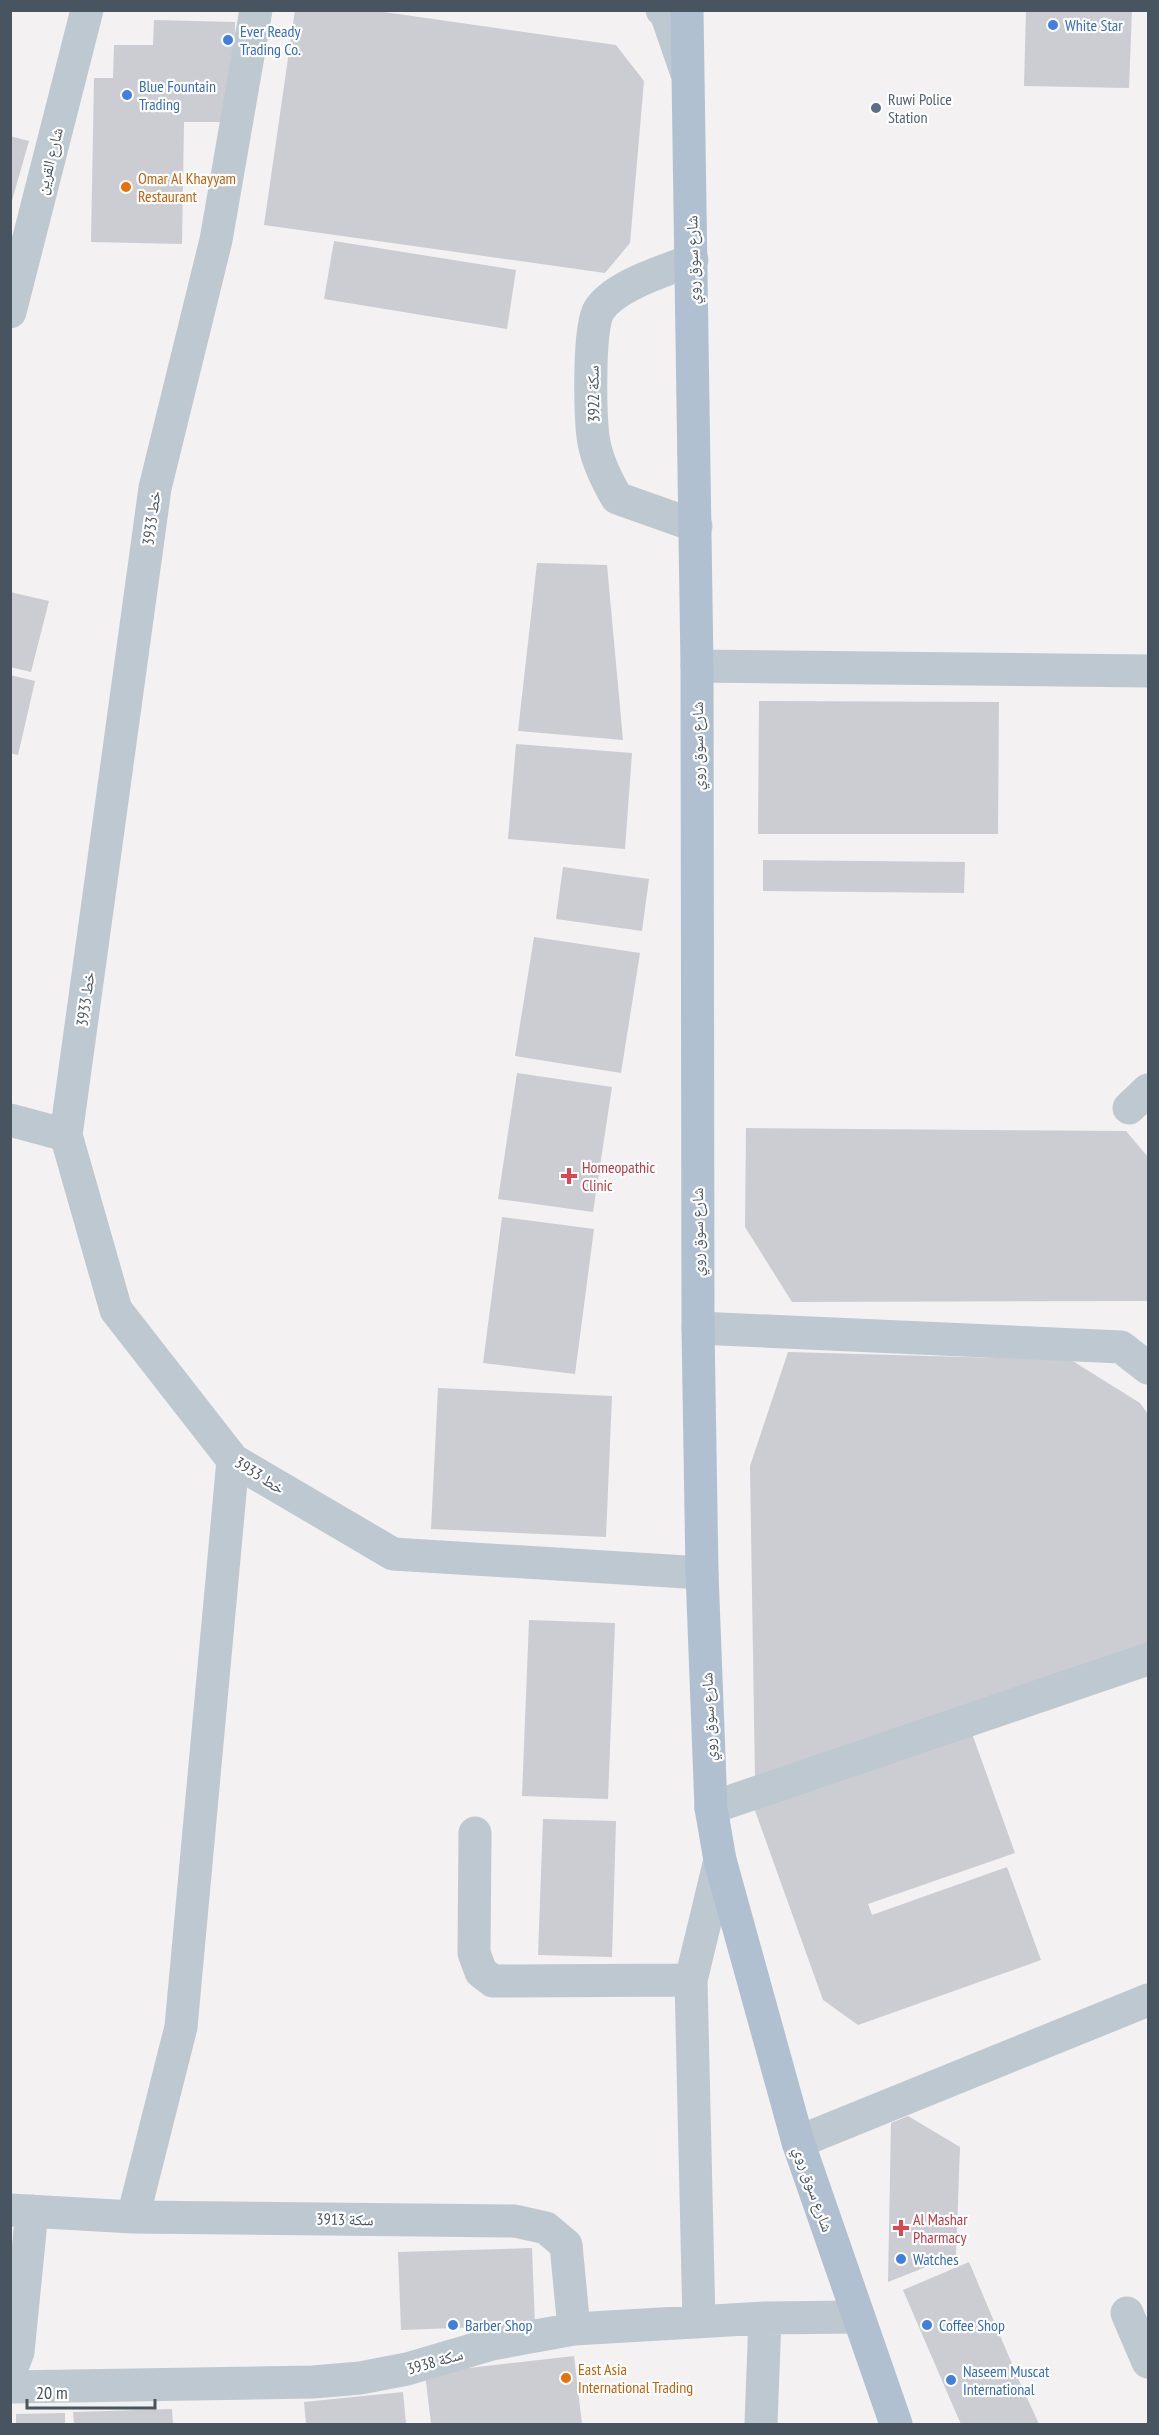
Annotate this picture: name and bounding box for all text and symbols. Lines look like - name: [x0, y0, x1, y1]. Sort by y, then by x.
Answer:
- place label: White Star: [1065, 15, 1123, 35]
- marker: White Star: [1046, 18, 1060, 32]
- place label: Ever Ready Trading Co.: [240, 21, 301, 59]
- marker: Ever Ready Trading Co.: [221, 33, 235, 47]
- place label: Blue Fountain Trading: [139, 76, 216, 114]
- marker: Blue Fountain Trading: [120, 88, 134, 102]
- place label: Ruwi Police Station: [888, 89, 952, 127]
- marker: Ruwi Police Station: [869, 101, 883, 115]
- street label: شارع القرين: [31, 125, 68, 197]
- place label: Omar Al Khayyam Restaurant: [138, 168, 236, 206]
- marker: Omar Al Khayyam Restaurant: [119, 180, 133, 194]
- street label: شارع سوق روي: [681, 215, 706, 305]
- street label: سكة 3922: [583, 365, 603, 423]
- street label: 3933 خط: [137, 489, 165, 547]
- street label: شارع سوق روي: [687, 701, 710, 791]
- street label: 3933 خط: [71, 970, 99, 1028]
- place label: Homeopathic Clinic: [582, 1157, 656, 1195]
- marker: Homeopathic Clinic: [560, 1167, 578, 1185]
- street label: شارع سوق روي: [687, 1187, 710, 1277]
- street label: 3933 خط: [231, 1452, 289, 1498]
- street label: شارع سوق روي: [696, 1672, 723, 1762]
- street label: شارع سوق روي: [787, 2144, 838, 2235]
- street label: سكة 3913: [316, 2209, 374, 2229]
- place label: Al Mashar Pharmacy: [913, 2209, 968, 2247]
- marker: Al Mashar Pharmacy: [894, 2221, 908, 2235]
- place label: Watches: [913, 2249, 959, 2269]
- marker: Watches: [894, 2252, 908, 2266]
- place label: Barber Shop: [465, 2315, 532, 2335]
- place label: Coffee Shop: [939, 2315, 1005, 2335]
- marker: Barber Shop: [446, 2318, 460, 2332]
- marker: Coffee Shop: [920, 2318, 934, 2332]
- street label: سكة 3938: [405, 2343, 465, 2379]
- place label: East Asia International Trading: [578, 2359, 693, 2397]
- place label: Naseem Muscat International: [963, 2361, 1050, 2399]
- marker: East Asia International Trading: [559, 2371, 573, 2385]
- scale bar: [27, 2372, 154, 2410]
- marker: Naseem Muscat International: [944, 2373, 958, 2387]
- text: 20 m: [36, 2381, 68, 2404]

